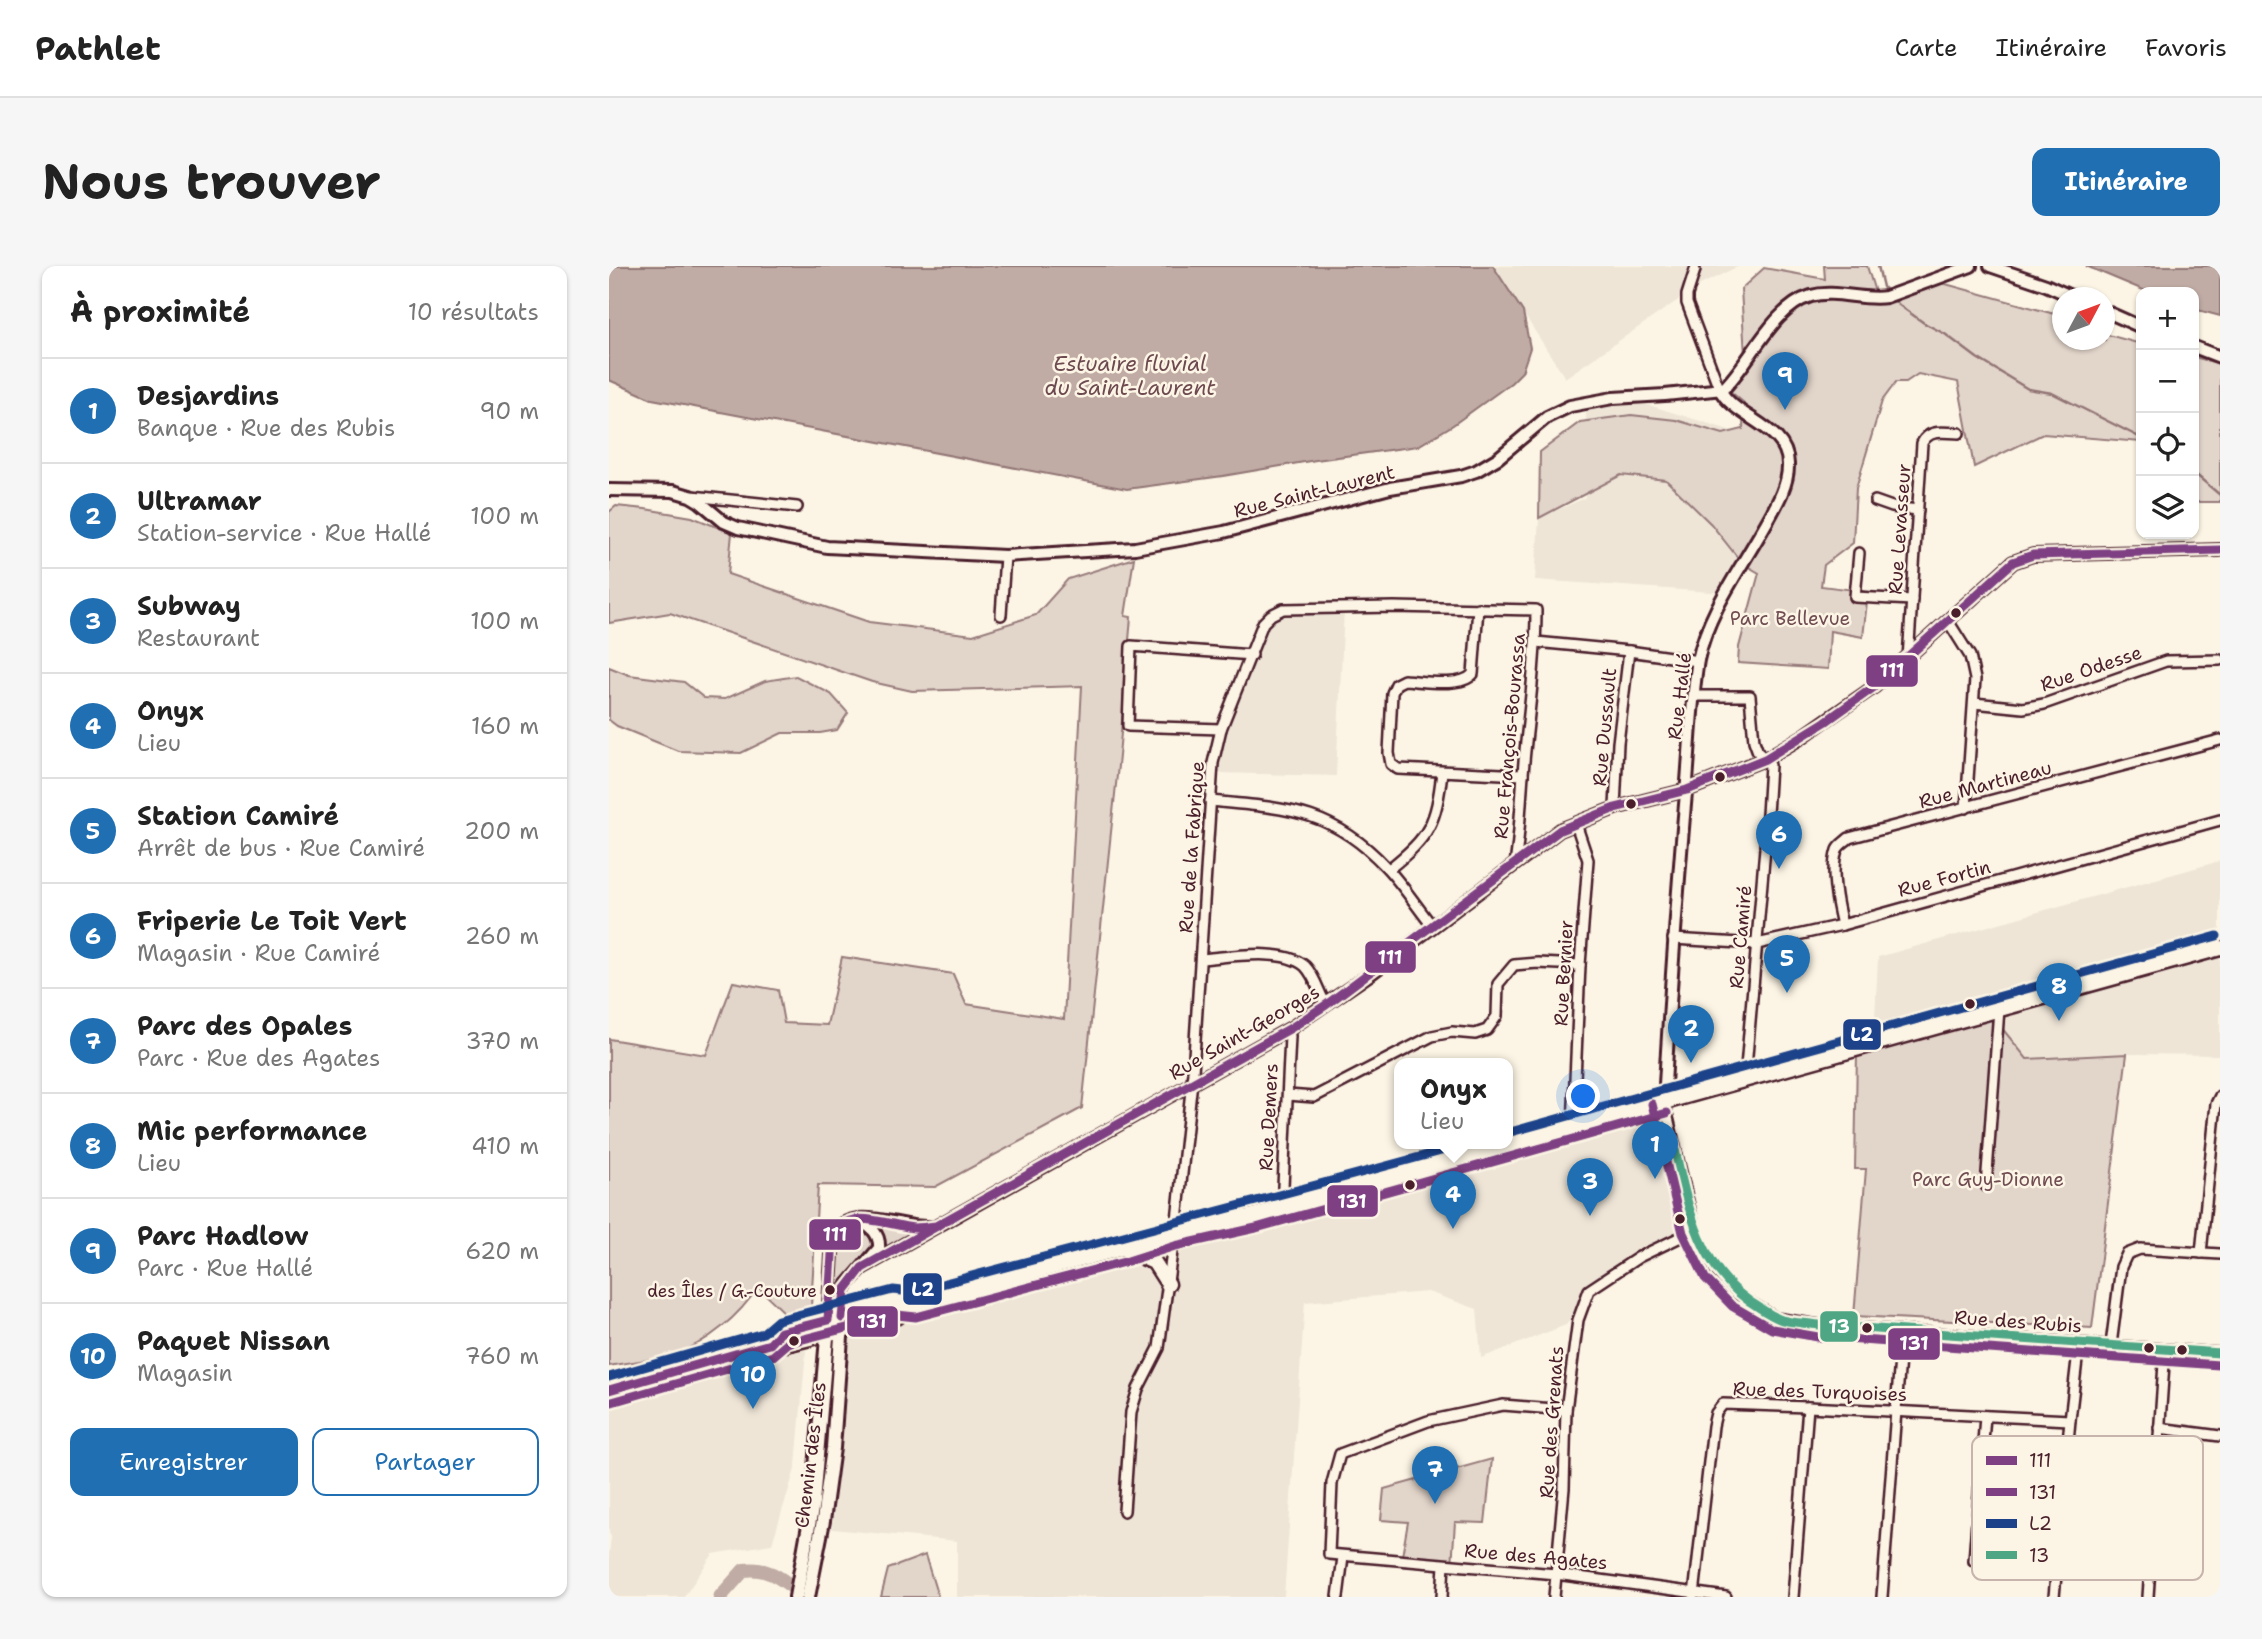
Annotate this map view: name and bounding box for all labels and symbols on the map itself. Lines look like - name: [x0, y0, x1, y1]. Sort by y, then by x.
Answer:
- north arrow: [2052, 287, 2115, 350]
- water label: Estuaire fluvial du Saint-Laurent: [1044, 350, 1216, 402]
- pin: 9: [1762, 352, 1808, 410]
- street label: Rue Saint-Laurent: [1231, 459, 1397, 524]
- street label: Rue Levasseur: [1882, 463, 1917, 595]
- park label: Parc Bellevue: [1730, 606, 1850, 631]
- unlabelled marker: [1949, 606, 1963, 620]
- street label: Rue François-Bourassa: [1488, 632, 1531, 840]
- street label: Rue Odesse: [2037, 639, 2145, 697]
- street label: Rue Hallé: [1662, 651, 1697, 741]
- line badge: 111: [1865, 654, 1919, 688]
- text: 111: [1880, 658, 1905, 683]
- street label: Rue Dussault: [1587, 667, 1622, 787]
- street label: Rue Martineau: [1916, 755, 2054, 814]
- street label: Rue de la Fabrique: [1173, 760, 1210, 934]
- unlabelled marker: [1713, 770, 1727, 784]
- unlabelled marker: [1624, 797, 1638, 811]
- pin: 6: [1756, 811, 1802, 869]
- street label: Rue Fortin: [1895, 854, 1993, 903]
- street label: Rue Camiré: [1724, 884, 1757, 990]
- street label: Rue Bernier: [1548, 919, 1579, 1027]
- pin: 5: [1764, 935, 1810, 993]
- line badge: 111: [1364, 940, 1417, 974]
- text: 111: [1378, 945, 1403, 970]
- pin: 8: [2036, 963, 2082, 1021]
- street label: Rue Saint-Georges: [1164, 979, 1324, 1086]
- unlabelled marker: [1963, 997, 1977, 1011]
- pin: 2: [1668, 1005, 1714, 1063]
- line badge: L2: [1842, 1018, 1882, 1051]
- text: L2: [1850, 1022, 1874, 1047]
- street label: Rue Demers: [1253, 1063, 1284, 1172]
- your location: [1566, 1079, 1600, 1113]
- pin: 1: [1632, 1121, 1678, 1179]
- pin: 3: [1567, 1158, 1613, 1216]
- park label: Parc Guy-Dionne: [1912, 1167, 2064, 1192]
- pin: 4: [1430, 1171, 1476, 1229]
- unlabelled marker: [1403, 1178, 1417, 1192]
- line badge: 131: [1326, 1184, 1379, 1218]
- text: 131: [1337, 1189, 1367, 1214]
- unlabelled marker: [1673, 1212, 1687, 1226]
- line badge: 111: [808, 1218, 862, 1251]
- text: 111: [823, 1222, 848, 1247]
- line badge: L2: [902, 1272, 943, 1306]
- text: L2: [911, 1277, 935, 1302]
- place label: des Îles / G.-Couture: [647, 1279, 817, 1302]
- marker: des Îles / G.-Couture: [823, 1283, 837, 1297]
- line badge: 131: [846, 1305, 899, 1338]
- street label: Rue des Rubis: [1953, 1305, 2083, 1338]
- text: 131: [857, 1309, 887, 1334]
- line badge: 13: [1819, 1310, 1859, 1343]
- text: 13: [1828, 1314, 1850, 1339]
- unlabelled marker: [1860, 1321, 1874, 1335]
- line badge: 131: [1887, 1327, 1941, 1361]
- text: 131: [1899, 1331, 1929, 1356]
- unlabelled marker: [787, 1334, 801, 1348]
- unlabelled marker: [2142, 1341, 2156, 1355]
- unlabelled marker: [2175, 1343, 2189, 1357]
- street label: Rue des Grenats: [1534, 1345, 1569, 1499]
- pin: 10: [730, 1351, 776, 1409]
- street label: Rue des Turquoises: [1732, 1376, 1908, 1407]
- street label: Chemin des Îles: [788, 1380, 832, 1530]
- legend: [1972, 1436, 2203, 1580]
- pin: 7: [1412, 1446, 1458, 1504]
- text: 111: [2029, 1448, 2052, 1473]
- text: 131: [2029, 1480, 2056, 1505]
- text: L2: [2029, 1511, 2052, 1536]
- street label: Rue des Agates: [1463, 1538, 1609, 1575]
- text: 13: [2029, 1543, 2049, 1568]

